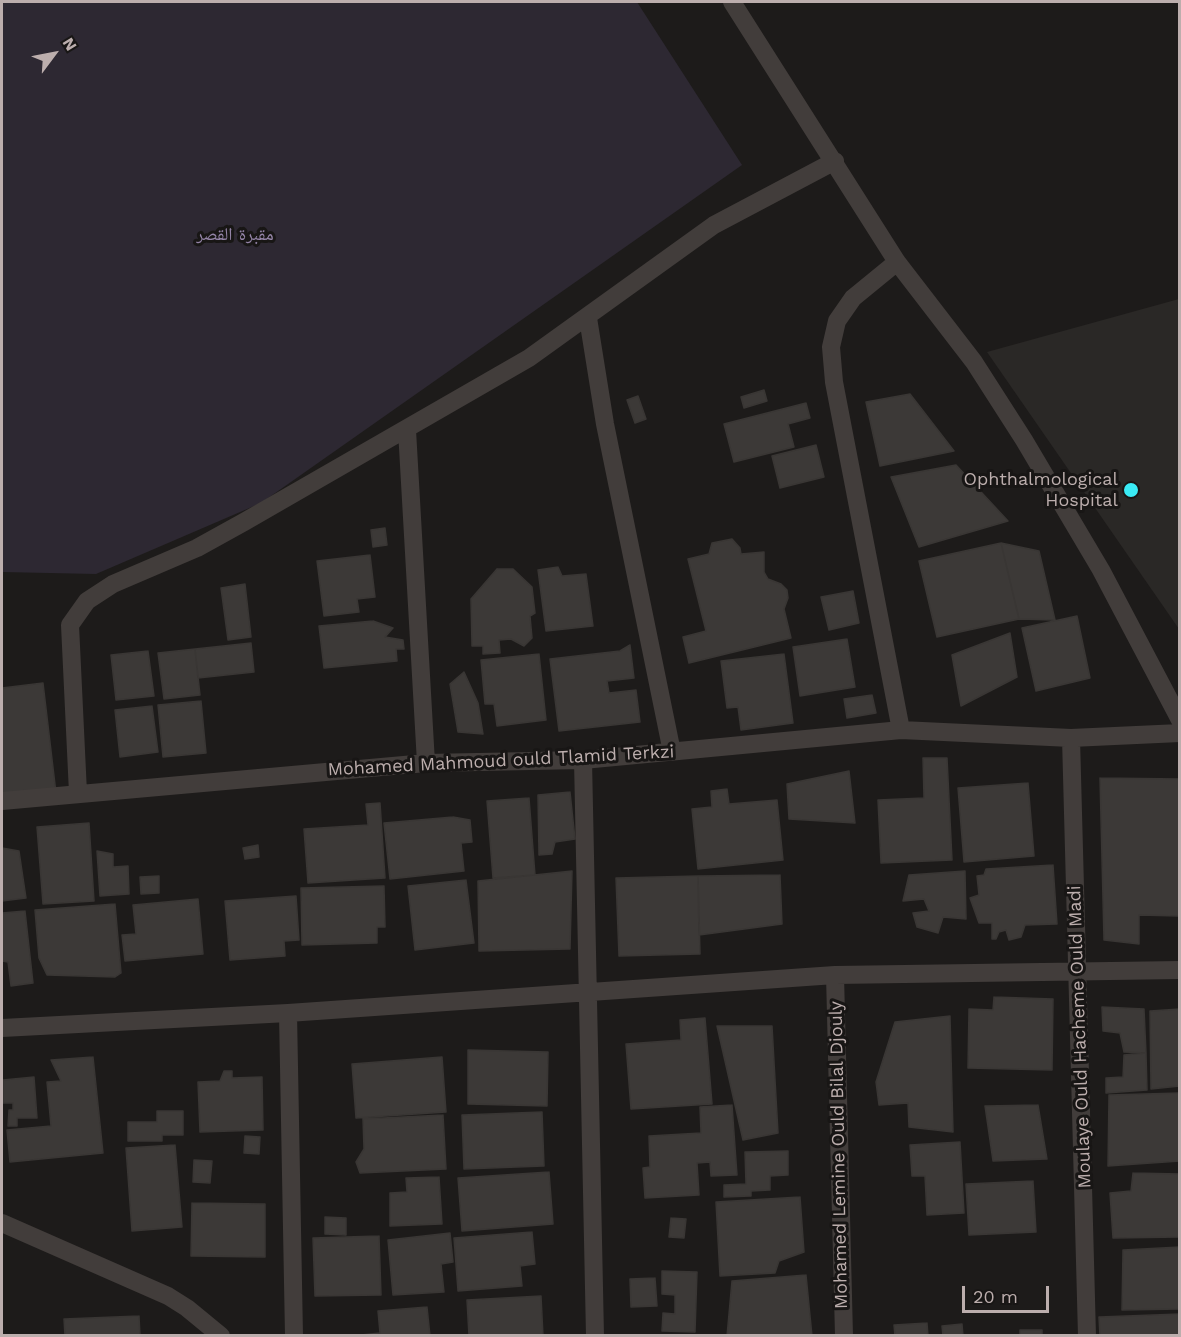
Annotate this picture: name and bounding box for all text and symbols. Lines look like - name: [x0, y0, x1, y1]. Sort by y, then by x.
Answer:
- north arrow: [24, 24, 84, 84]
- text: N: [58, 34, 81, 54]
- park label: مقبرة القصر: [196, 224, 274, 246]
- place label: Ophthalmological Hospital: [964, 469, 1118, 512]
- marker: Ophthalmological Hospital: [1122, 481, 1140, 499]
- street label: Mohamed Mahmoud ould Tlamid Terkzi: [327, 741, 675, 781]
- street label: Moulaye Ould Hacheme Ould Madi: [1064, 885, 1096, 1189]
- street label: Mohamed Lemine Ould Bilal Djouly: [826, 1001, 852, 1309]
- scale bar: [965, 1274, 1052, 1312]
- text: 20 m: [973, 1286, 1018, 1307]

